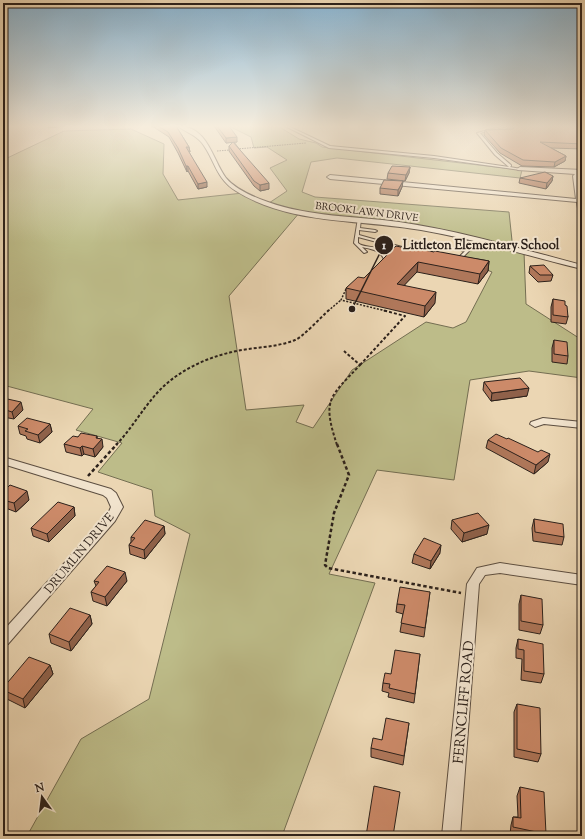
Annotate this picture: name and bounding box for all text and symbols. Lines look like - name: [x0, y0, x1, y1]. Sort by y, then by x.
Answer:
- street label: BROOKLAWN DRIVE: [314, 199, 419, 226]
- callout: Littleton Elementary School: [374, 232, 567, 257]
- text: 1: [381, 237, 387, 255]
- text: Littleton Elementary School: [403, 237, 560, 255]
- street label: DRUMLIN DRIVE: [41, 509, 119, 598]
- street label: FERNCLIFF ROAD: [450, 640, 480, 765]
- north arrow: [22, 777, 62, 817]
- text: N: [33, 779, 46, 797]

